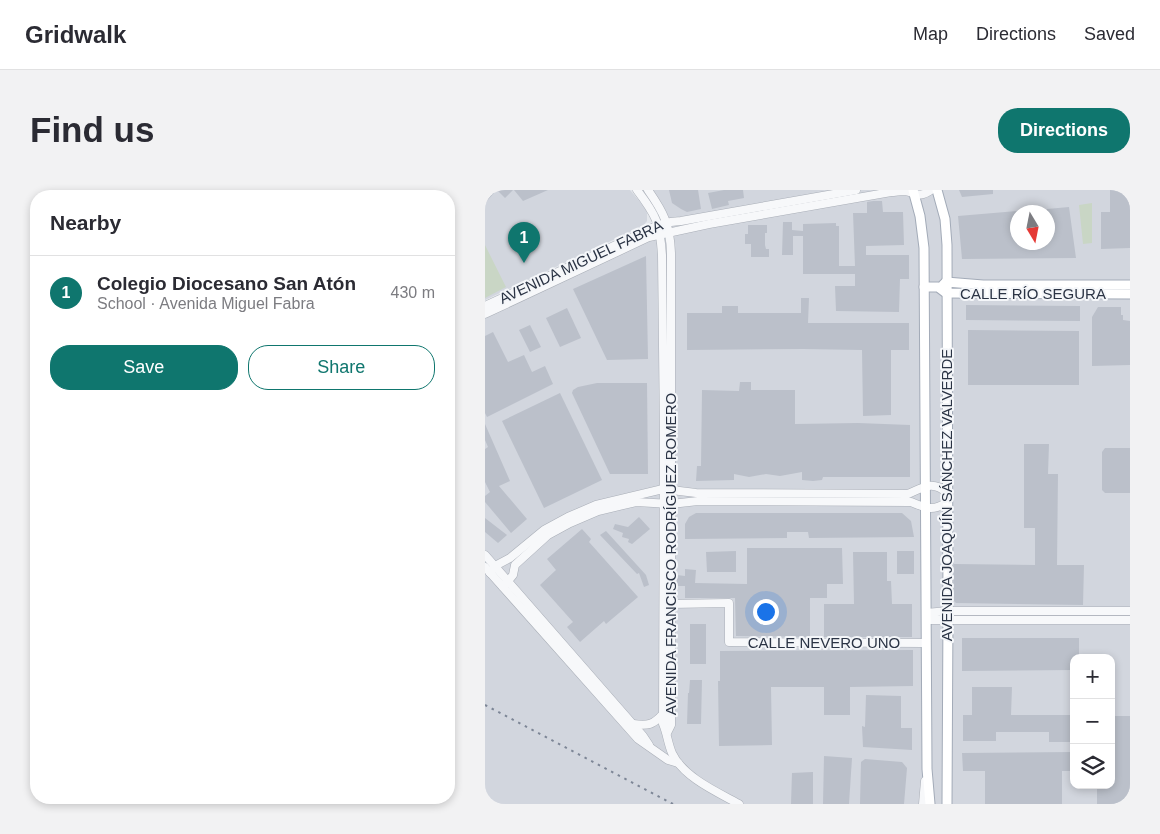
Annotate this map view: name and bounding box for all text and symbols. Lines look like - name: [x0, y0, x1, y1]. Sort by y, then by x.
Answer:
- text: Gridwalk: [25, 21, 126, 48]
- text: Map: [913, 24, 948, 44]
- text: Directions: [976, 24, 1056, 44]
- text: Saved: [1084, 24, 1135, 44]
- button: Directions: [998, 108, 1130, 153]
- text: Find us: [30, 110, 154, 149]
- north arrow: [1010, 205, 1055, 250]
- text: Nearby: [50, 211, 121, 234]
- street label: AVENIDA MIGUEL FABRA: [496, 216, 665, 307]
- pin: 1: [508, 222, 540, 263]
- text: Colegio Diocesano San Atón: [97, 273, 356, 294]
- text: 1: [62, 284, 70, 301]
- text: 430 m: [391, 284, 435, 301]
- street label: CALLE RÍO SEGURA: [960, 285, 1106, 302]
- text: School · Avenida Miguel Fabra: [97, 295, 315, 312]
- button: Save: [50, 345, 238, 390]
- button: Share: [248, 345, 435, 390]
- street label: AVENIDA JOAQUÍN SÁNCHEZ VALVERDE: [938, 349, 955, 641]
- street label: AVENIDA FRANCISCO RODRÍGUEZ ROMERO: [662, 393, 679, 715]
- your location: [753, 599, 779, 625]
- street label: CALLE NEVERO UNO: [748, 634, 900, 651]
- map controls: [1070, 654, 1115, 789]
- button: +: [1070, 654, 1115, 699]
- button: −: [1070, 699, 1115, 744]
- button: layers: [1070, 744, 1115, 789]

